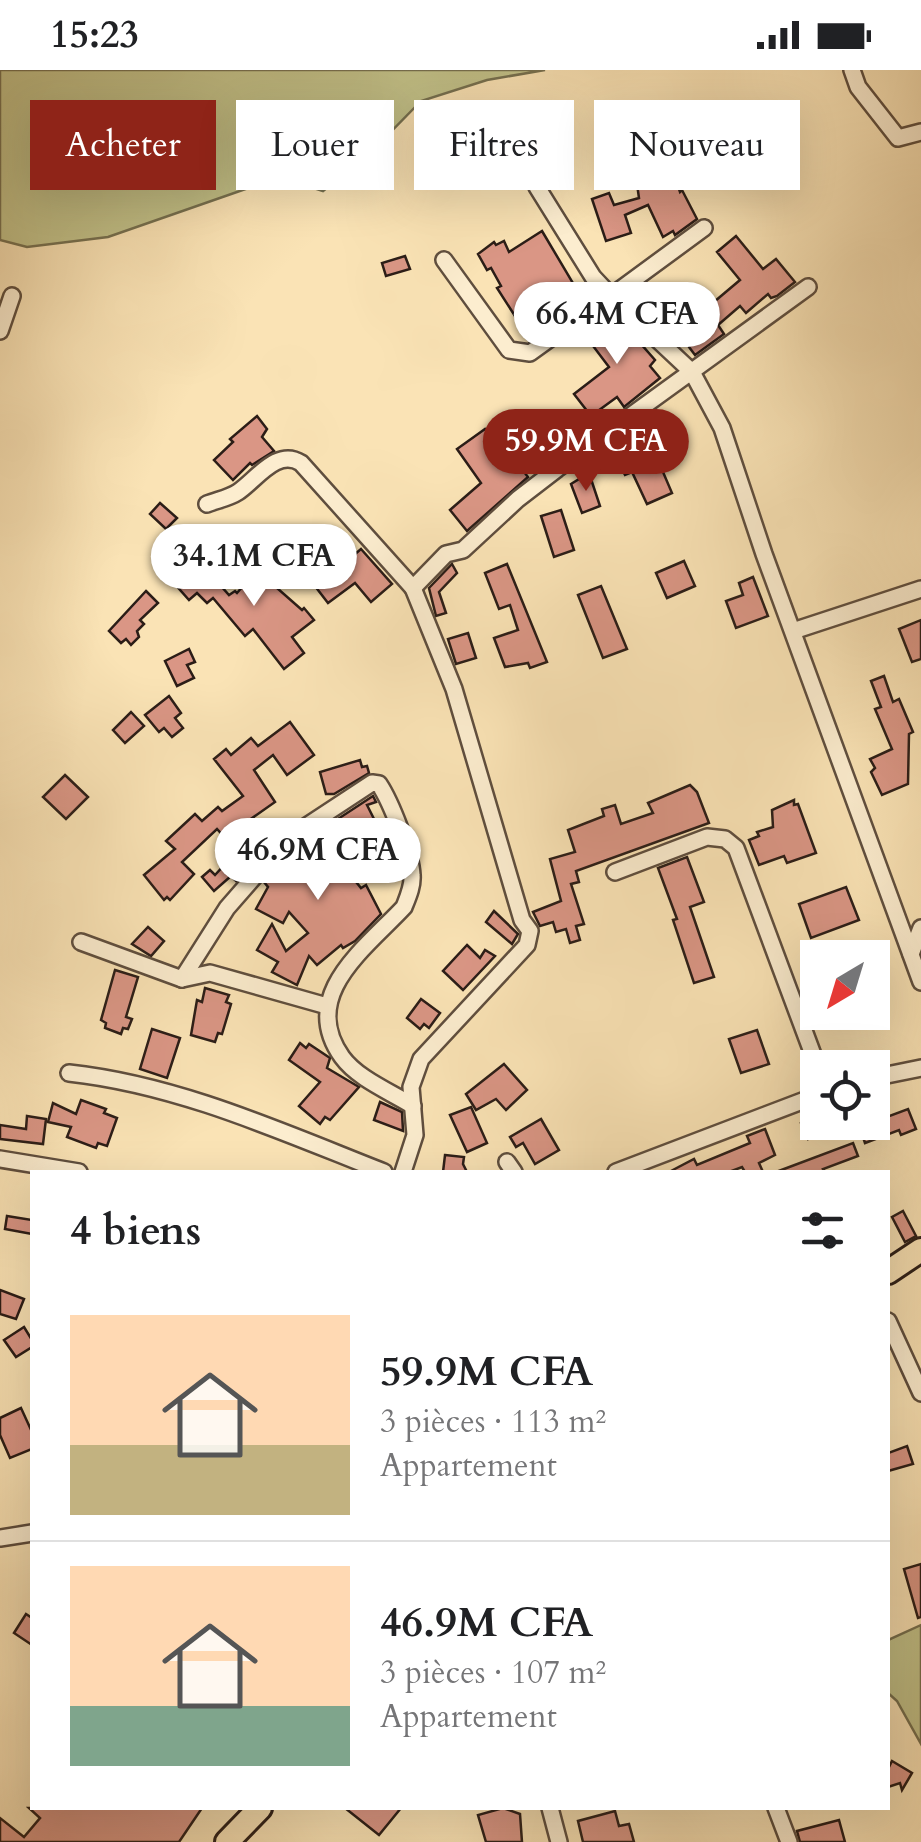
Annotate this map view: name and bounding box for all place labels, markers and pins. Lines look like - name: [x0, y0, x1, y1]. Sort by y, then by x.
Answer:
- pin: 66.4M CFA: [503, 282, 731, 367]
- pin: 59.9M CFA: [472, 409, 700, 494]
- pin: 34.1M CFA: [140, 524, 368, 609]
- pin: 46.9M CFA: [204, 818, 432, 903]

